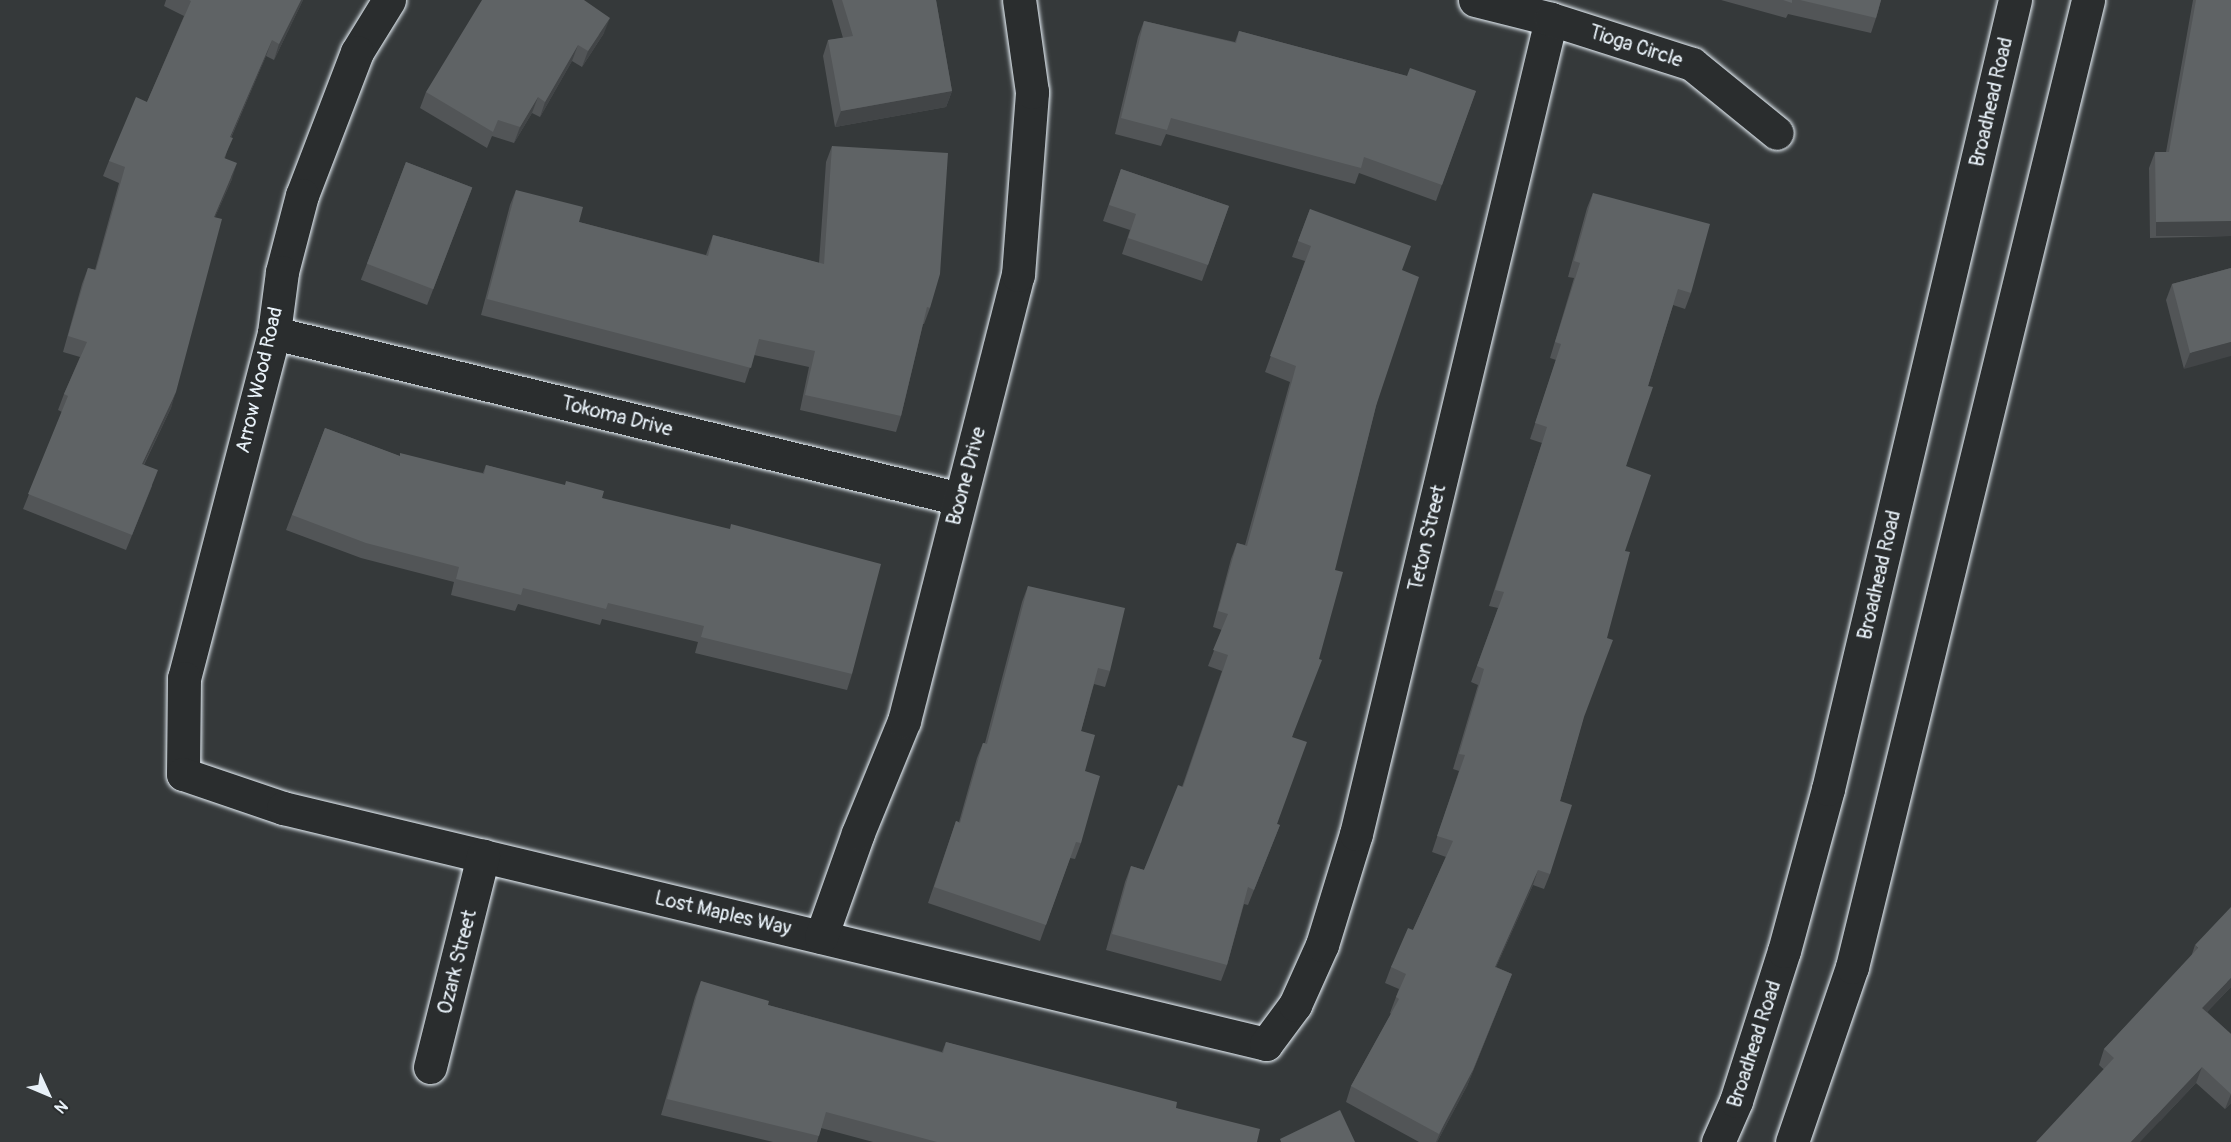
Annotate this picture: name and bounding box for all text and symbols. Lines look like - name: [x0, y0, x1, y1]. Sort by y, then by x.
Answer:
- street label: Tioga Circle: [1586, 20, 1686, 72]
- street label: Broadhead Road: [1964, 35, 2018, 169]
- street label: Arrow Wood Road: [231, 305, 287, 455]
- street label: Tokoma Drive: [559, 391, 675, 441]
- street label: Boone Drive: [941, 424, 991, 528]
- street label: Teton Street: [1403, 483, 1451, 593]
- street label: Broadhead Road: [1852, 508, 1906, 642]
- street label: Lost Maples Way: [652, 886, 794, 940]
- street label: Ozark Street: [432, 907, 482, 1017]
- street label: Broadhead Road: [1722, 978, 1786, 1110]
- north arrow: [18, 1064, 78, 1124]
- text: N: [50, 1096, 72, 1117]

